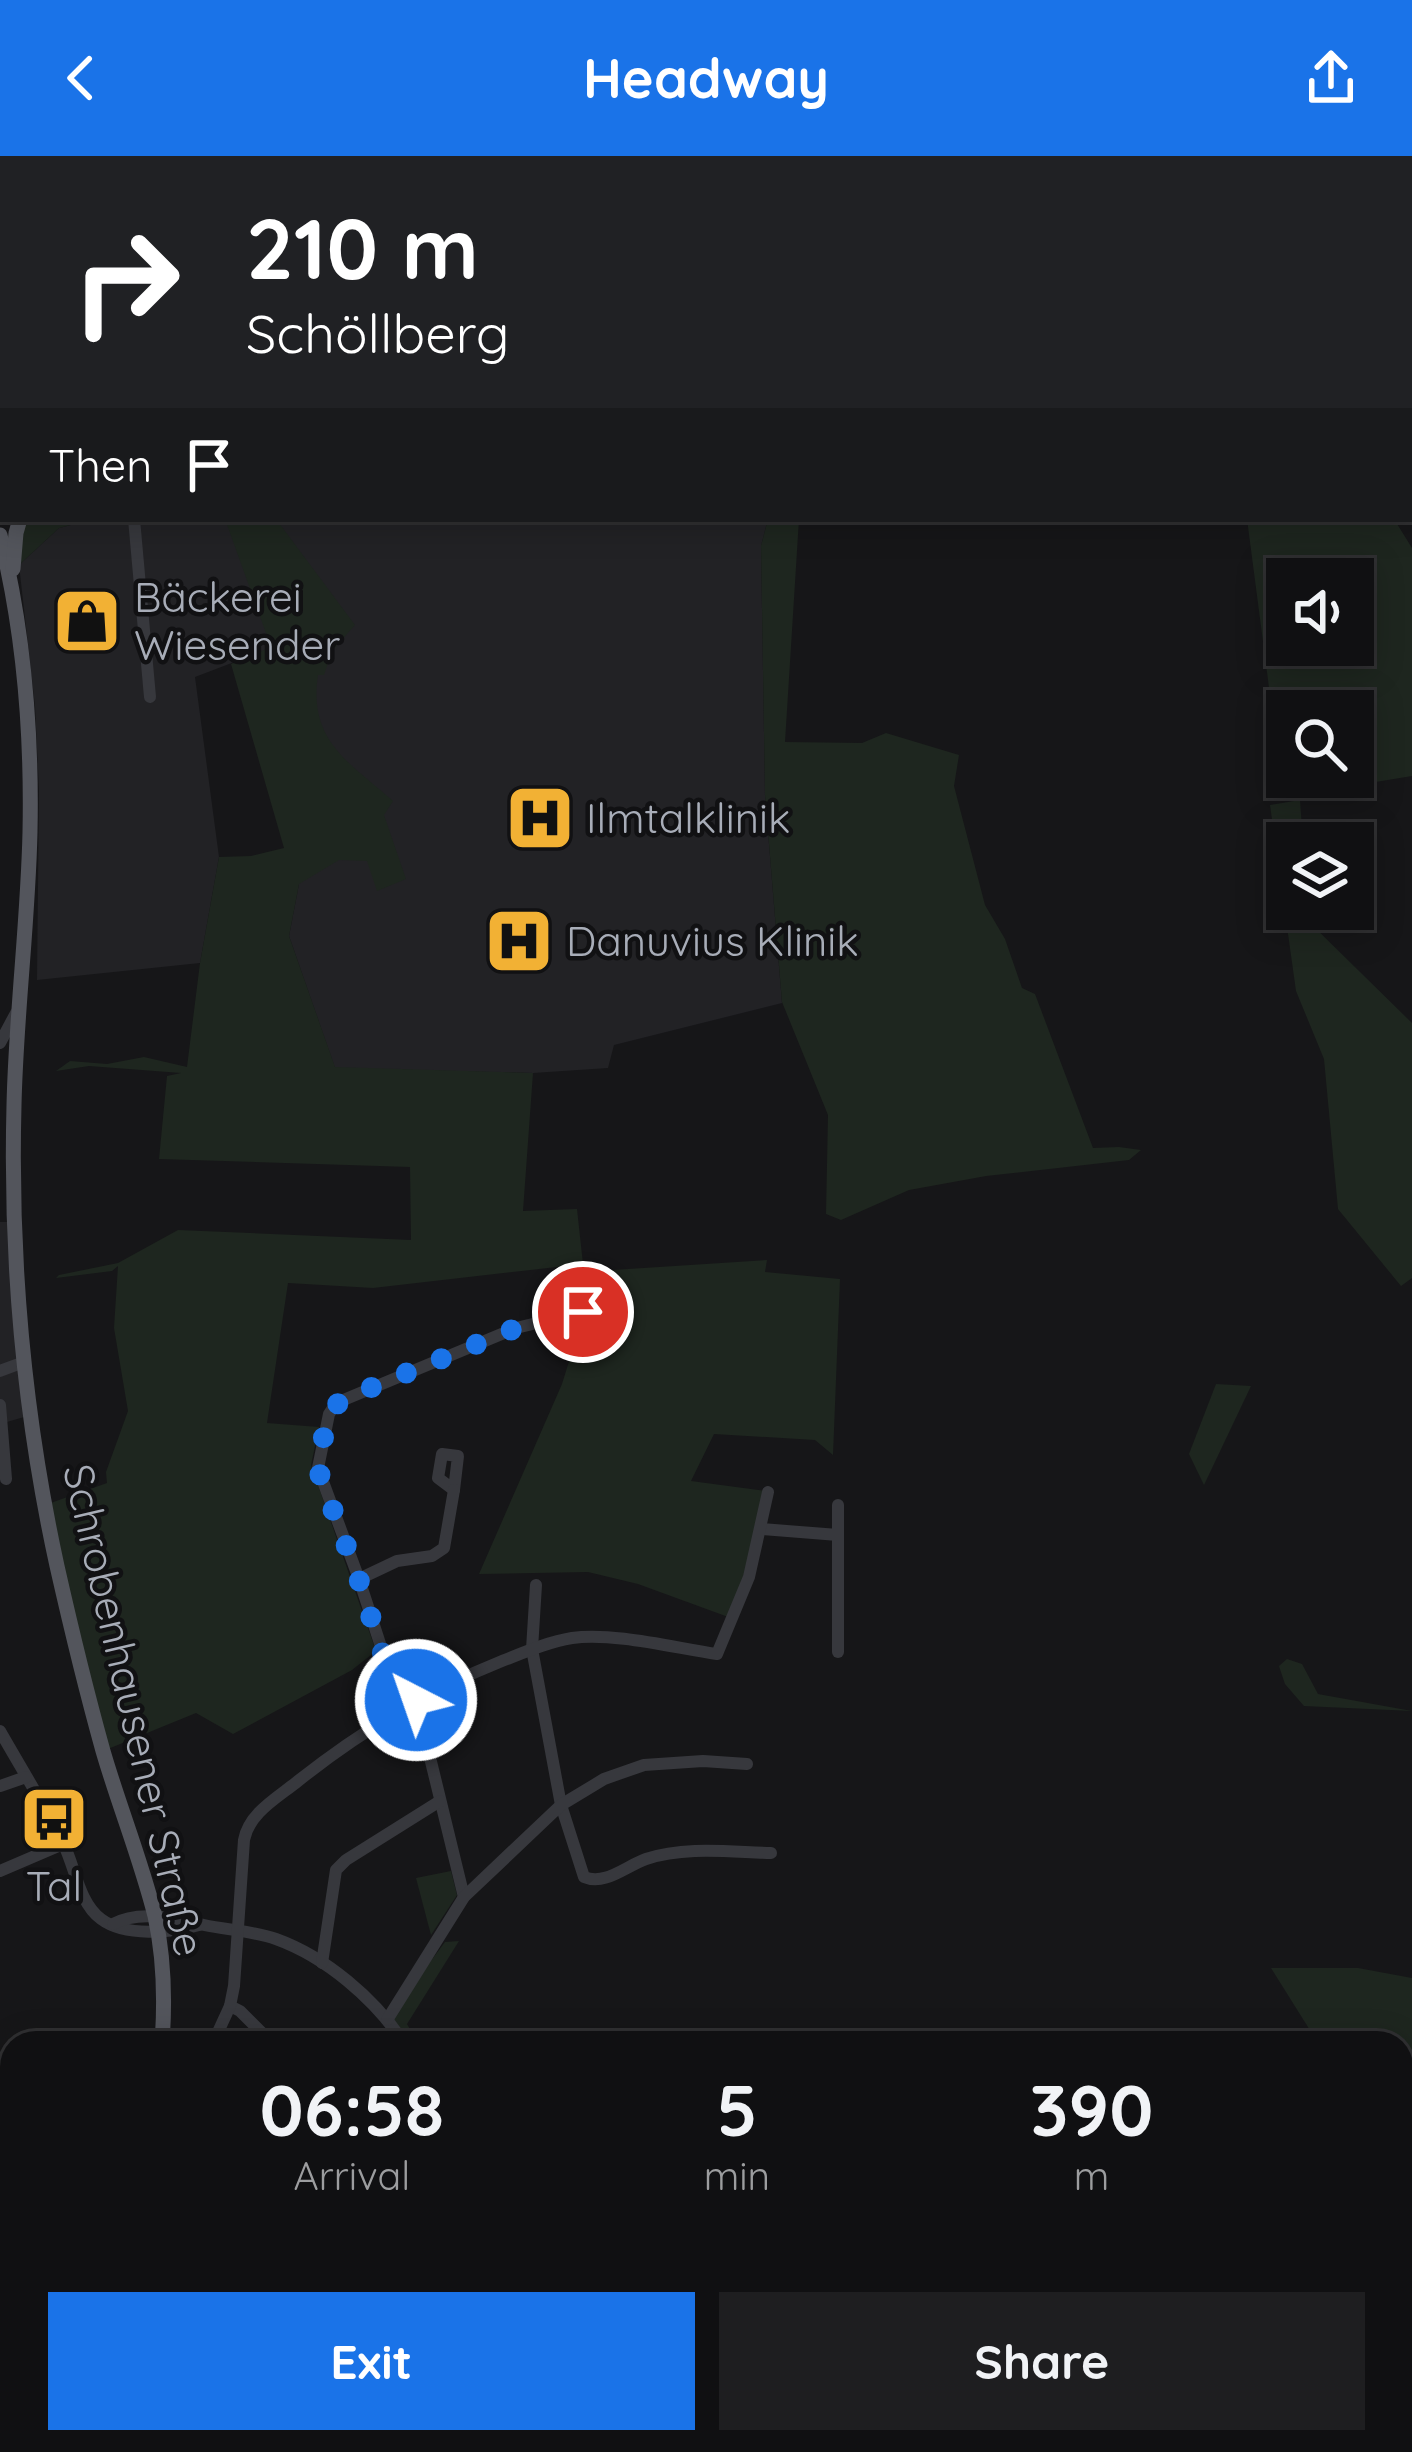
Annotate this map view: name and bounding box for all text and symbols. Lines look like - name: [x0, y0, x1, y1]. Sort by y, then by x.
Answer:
- text: Headway: [583, 44, 829, 112]
- icon: back: [48, 45, 114, 111]
- icon: share: [1298, 45, 1364, 111]
- text: 210 m: [246, 195, 479, 300]
- icon: right: [48, 204, 204, 360]
- text: Schöllberg: [246, 299, 509, 367]
- icon: arrive: [176, 432, 242, 498]
- text: Then: [48, 437, 152, 493]
- map controls: [1266, 558, 1374, 930]
- button: sound: [1266, 558, 1374, 666]
- place label: Bäckerei Wiesender: [134, 570, 340, 671]
- shop icon: Bäckerei Wiesender: [52, 586, 122, 656]
- button: search: [1266, 690, 1374, 798]
- hospital icon: Ilmtalklinik: [505, 783, 575, 853]
- place label: Ilmtalklinik: [586, 791, 790, 844]
- button: layers: [1266, 822, 1374, 930]
- hospital icon: Danuvius Klinik: [484, 906, 554, 976]
- place label: Danuvius Klinik: [566, 914, 859, 967]
- pin: [532, 1261, 634, 1363]
- icon: arrive: [550, 1279, 616, 1345]
- street label: Schrobenhausener Straße: [52, 1459, 217, 1961]
- position arrow: [353, 1637, 479, 1763]
- bus stop icon: Tal: [19, 1784, 89, 1854]
- place label: Tal: [26, 1859, 82, 1912]
- text: 06:58: [260, 2064, 444, 2154]
- text: 5: [716, 2064, 758, 2154]
- text: 390: [1030, 2064, 1153, 2154]
- text: Arrival: [293, 2151, 410, 2200]
- text: min: [704, 2151, 770, 2200]
- text: m: [1074, 2151, 1109, 2200]
- button: Exit: [48, 2292, 695, 2430]
- button: Share: [719, 2292, 1365, 2430]

